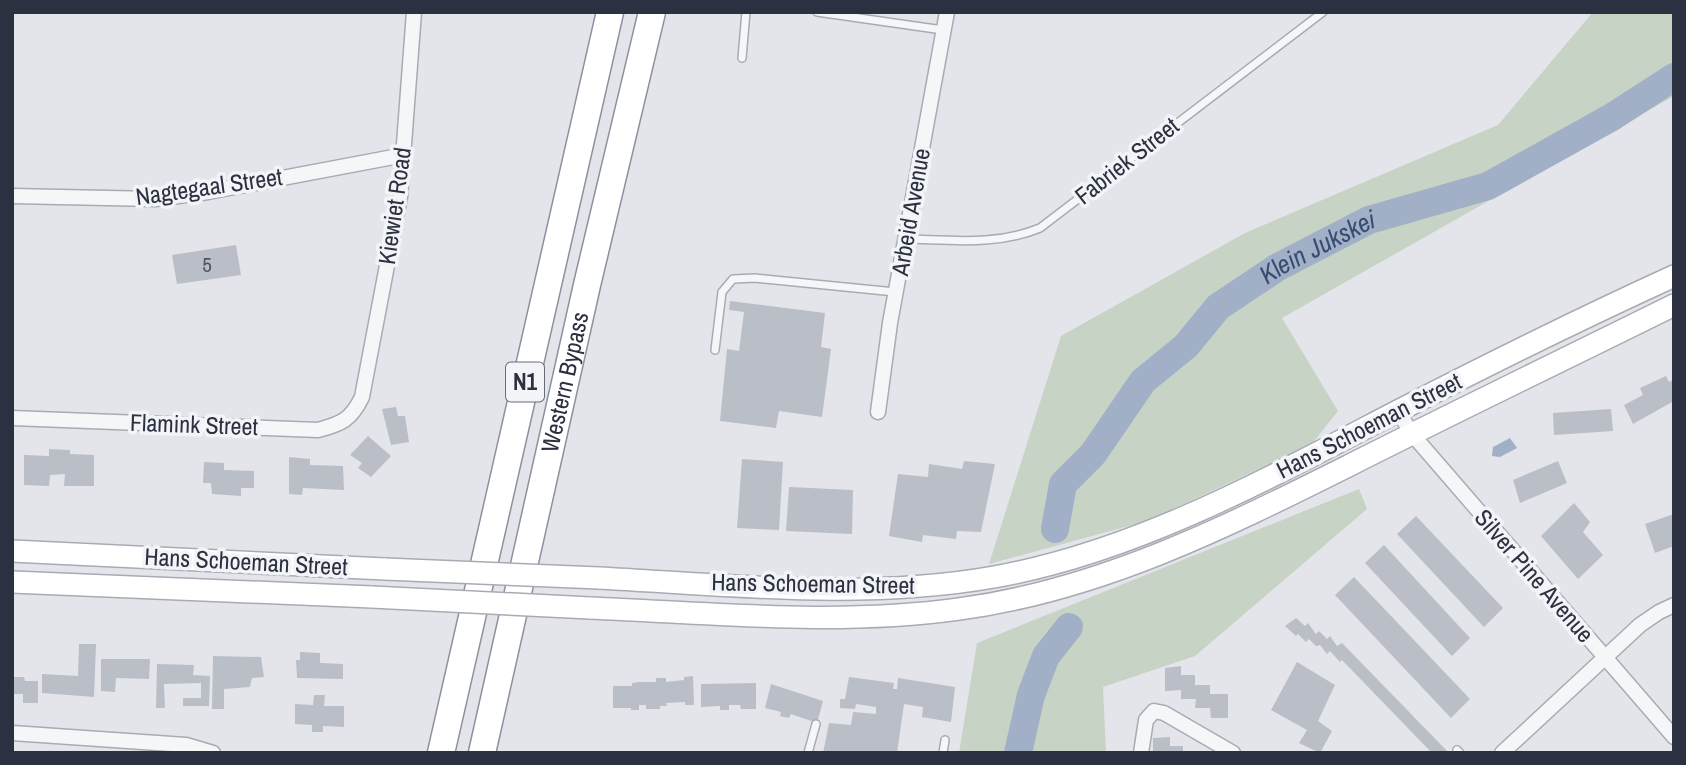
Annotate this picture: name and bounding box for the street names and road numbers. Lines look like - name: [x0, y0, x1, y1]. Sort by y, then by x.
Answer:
- street label: Fabriek Street: [1068, 109, 1185, 211]
- street label: Kiewiet Road: [370, 145, 418, 267]
- street label: Arbeid Avenue: [883, 146, 937, 279]
- street label: Nagtegaal Street: [134, 160, 285, 212]
- street label: Western Bypass: [533, 309, 595, 455]
- road number: N1: [506, 362, 544, 402]
- street label: Hans Schoeman Street: [1271, 364, 1467, 486]
- street label: Flamink Street: [130, 406, 259, 442]
- street label: Silver Pine Avenue: [1468, 502, 1602, 649]
- street label: Hans Schoeman Street: [144, 540, 349, 582]
- street label: Hans Schoeman Street: [711, 565, 916, 601]

